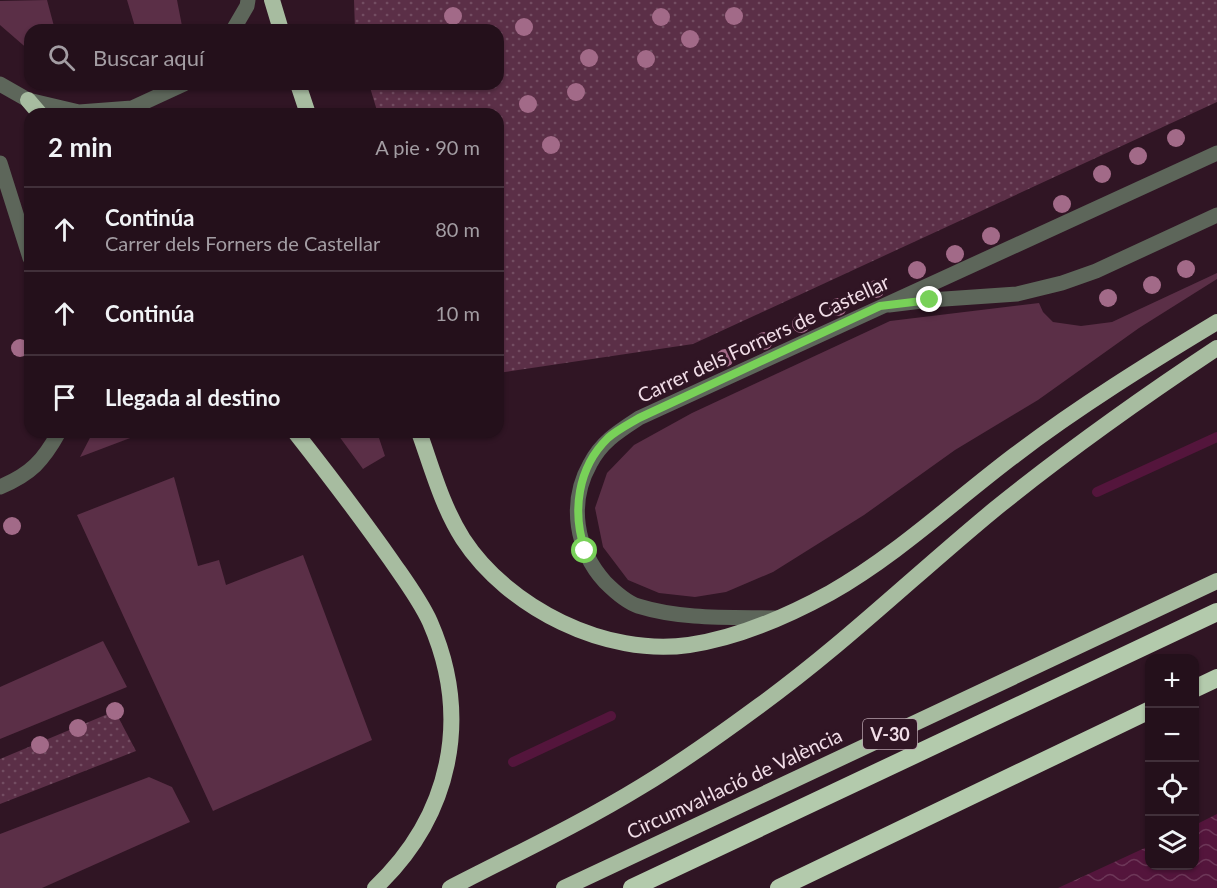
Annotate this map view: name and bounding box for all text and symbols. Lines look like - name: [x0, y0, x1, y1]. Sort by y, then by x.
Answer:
- search box: [24, 24, 504, 90]
- icon: search: [45, 41, 78, 74]
- text: Buscar aquí: [93, 44, 204, 71]
- text: 2 min: [48, 131, 112, 163]
- text: A pie · 90 m: [375, 135, 480, 159]
- text: Continúa: [105, 204, 194, 231]
- icon: ahead: [48, 213, 81, 246]
- text: 80 m: [435, 217, 480, 241]
- text: Carrer dels Forners de Castellar: [105, 231, 380, 255]
- street label: Carrer dels Forners de Castellar: [633, 269, 893, 407]
- route end: [916, 286, 942, 312]
- icon: ahead: [48, 297, 81, 330]
- text: Continúa: [105, 300, 194, 327]
- text: 10 m: [435, 301, 480, 325]
- icon: arrive: [48, 381, 81, 414]
- text: Llegada al destino: [105, 384, 281, 411]
- route start: [571, 537, 597, 563]
- map controls: [1145, 654, 1199, 870]
- button: +: [1145, 654, 1199, 708]
- button: −: [1145, 708, 1199, 762]
- road number: V-30: [863, 719, 917, 749]
- street label: Circumval·lació de València: [622, 722, 846, 844]
- button: locate: [1145, 762, 1199, 816]
- button: layers: [1145, 816, 1199, 870]

